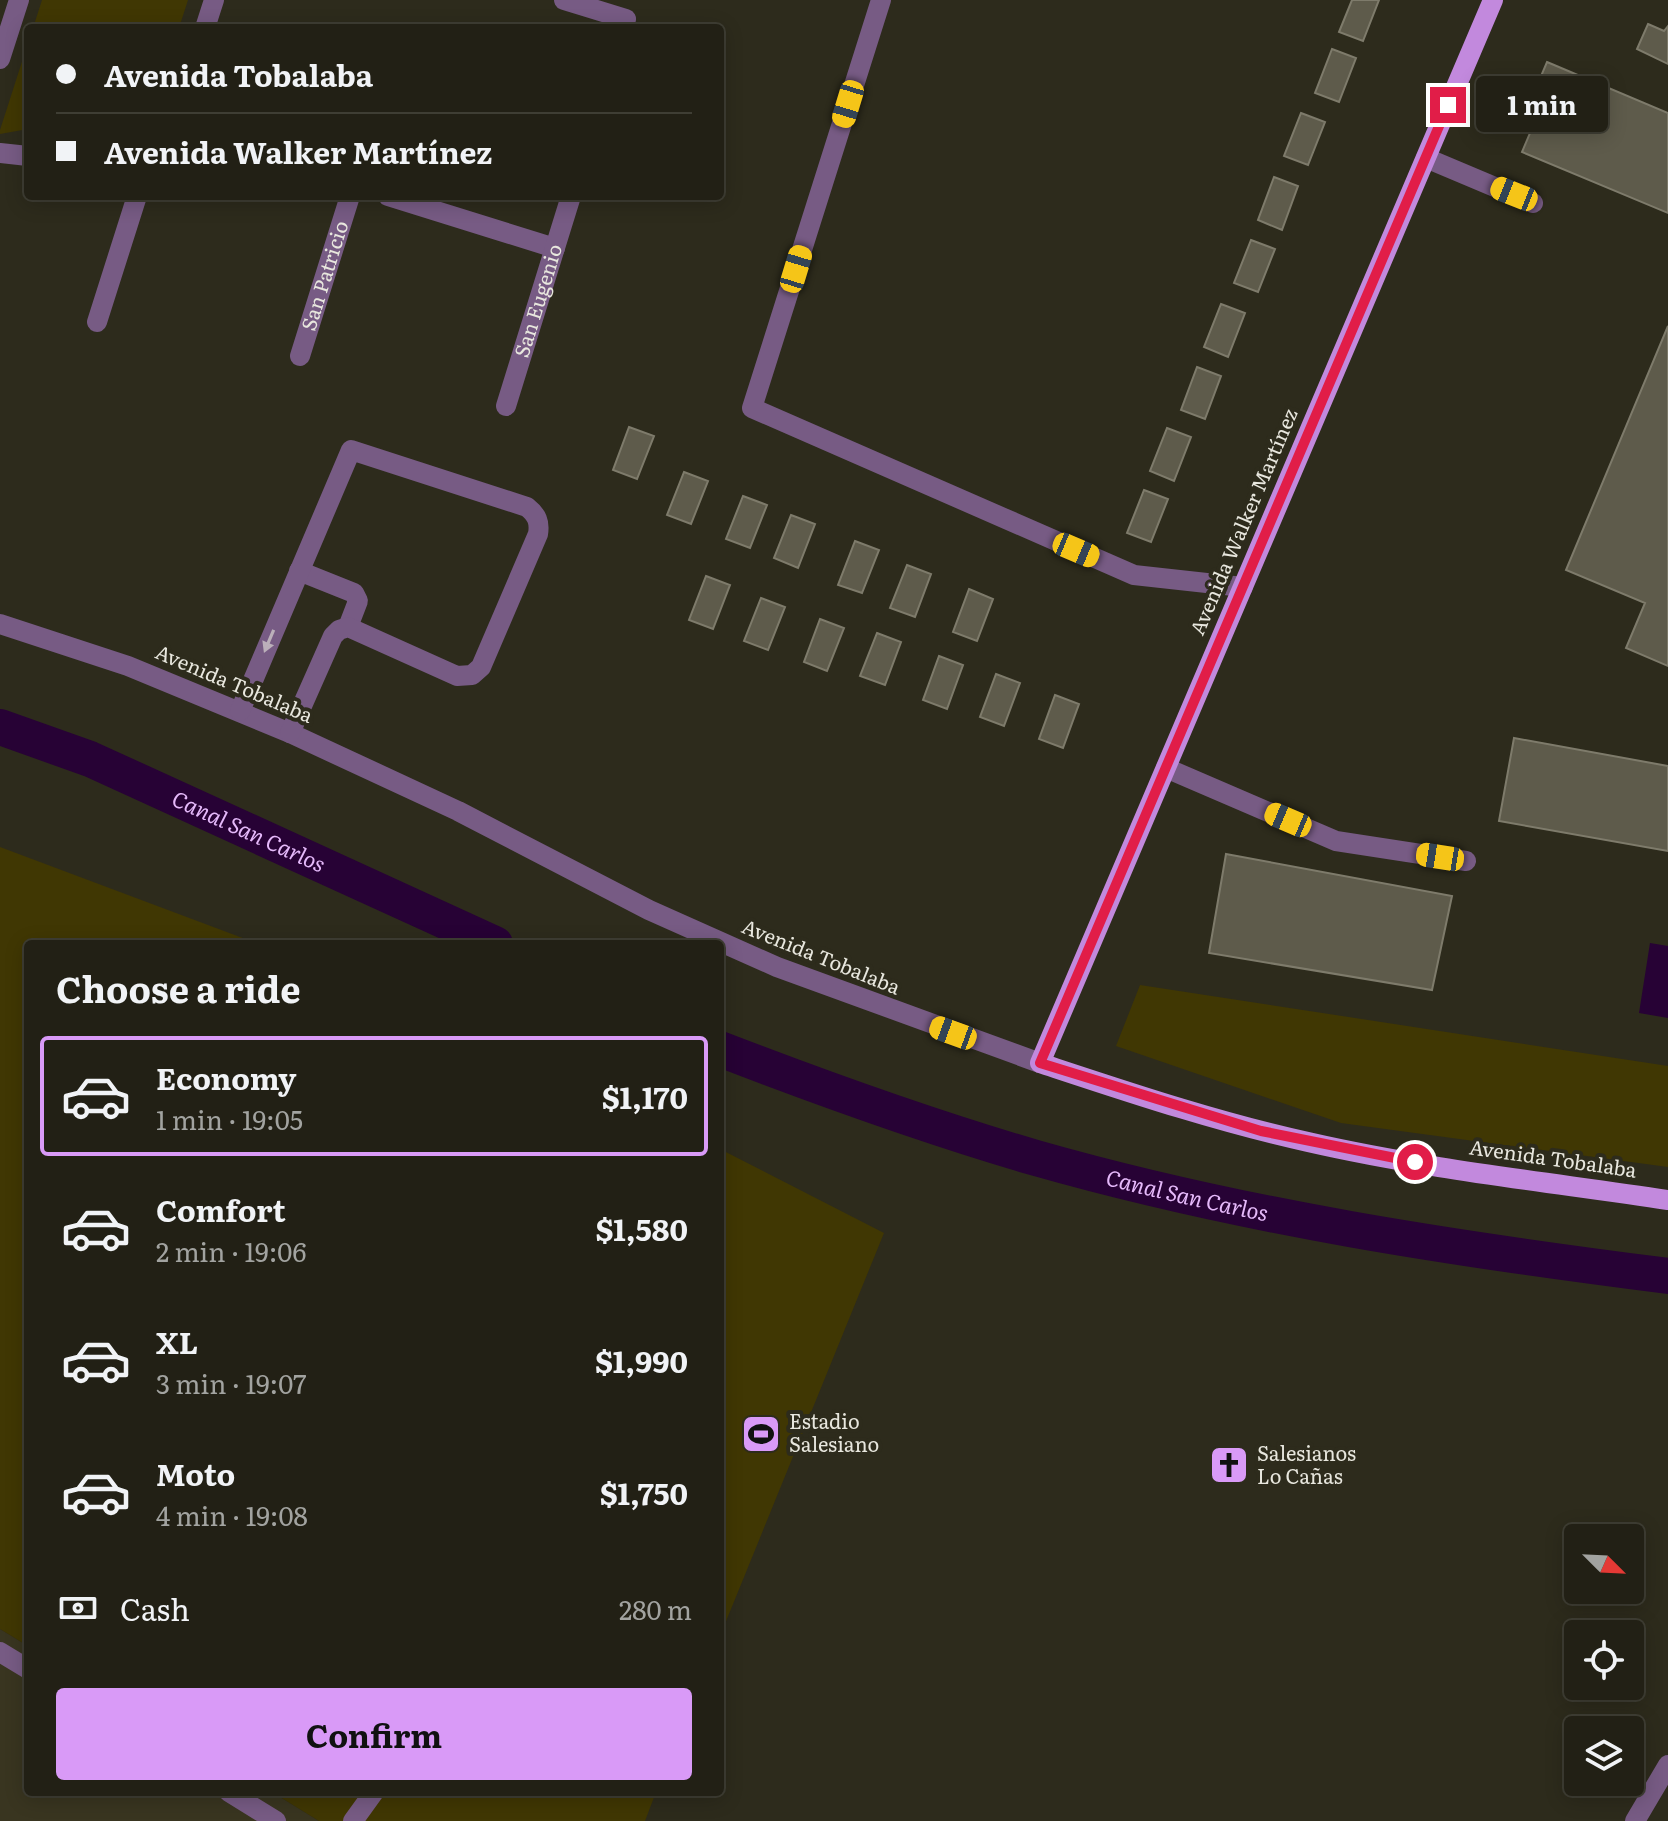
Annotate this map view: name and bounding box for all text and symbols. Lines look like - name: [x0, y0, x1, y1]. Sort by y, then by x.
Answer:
- text: Avenida Tobalaba: [104, 52, 373, 96]
- callout: 1 min: [1476, 77, 1608, 133]
- car: [830, 78, 866, 130]
- text: 1 min: [1507, 84, 1577, 123]
- route end: [1430, 87, 1466, 123]
- text: Avenida Walker Martínez: [104, 129, 492, 173]
- car: [1487, 174, 1541, 214]
- street label: San Patricio: [292, 216, 354, 334]
- street label: San Eugenio: [505, 240, 568, 361]
- car: [778, 243, 814, 295]
- street label: Avenida Walker Martínez: [1181, 403, 1304, 639]
- car: [1049, 530, 1103, 570]
- one-way arrow: [263, 629, 276, 653]
- street label: Avenida Tobalaba: [151, 635, 318, 729]
- water label: Canal San Carlos: [167, 781, 331, 880]
- car: [1261, 800, 1315, 840]
- car: [1414, 841, 1466, 873]
- street label: Avenida Tobalaba: [738, 910, 906, 1001]
- text: Choose a ride: [56, 961, 301, 1014]
- car: [926, 1014, 980, 1052]
- text: Economy: [156, 1055, 296, 1099]
- icon: car: [60, 1060, 132, 1132]
- text: $1,170: [602, 1074, 688, 1118]
- text: 1 min · 19:05: [156, 1099, 303, 1138]
- street label: Avenida Tobalaba: [1468, 1130, 1639, 1184]
- route start: [1397, 1144, 1433, 1180]
- water label: Canal San Carlos: [1103, 1160, 1271, 1228]
- text: Comfort: [156, 1187, 286, 1231]
- icon: car: [60, 1192, 132, 1264]
- text: $1,580: [595, 1206, 688, 1250]
- text: 2 min · 19:06: [156, 1231, 306, 1270]
- text: XL: [156, 1319, 198, 1363]
- icon: car: [60, 1324, 132, 1396]
- text: $1,990: [595, 1338, 688, 1382]
- text: 3 min · 19:07: [156, 1363, 307, 1402]
- place label: Estadio Salesiano: [789, 1405, 879, 1458]
- sports icon: Estadio Salesiano: [740, 1413, 782, 1455]
- place label: Salesianos Lo Cañas: [1257, 1437, 1356, 1490]
- church icon: Salesianos Lo Cañas: [1208, 1444, 1250, 1486]
- text: Moto: [156, 1451, 235, 1495]
- icon: car: [60, 1456, 132, 1528]
- text: $1,750: [600, 1470, 688, 1514]
- text: 4 min · 19:08: [156, 1495, 308, 1534]
- north arrow: [1564, 1524, 1644, 1604]
- map controls: [1564, 1524, 1644, 1796]
- icon: cash: [56, 1586, 100, 1630]
- text: Cash: [120, 1586, 190, 1630]
- text: 280 m: [619, 1589, 692, 1628]
- button: locate: [1564, 1620, 1644, 1700]
- button: Confirm: [56, 1688, 692, 1780]
- button: layers: [1564, 1716, 1644, 1796]

